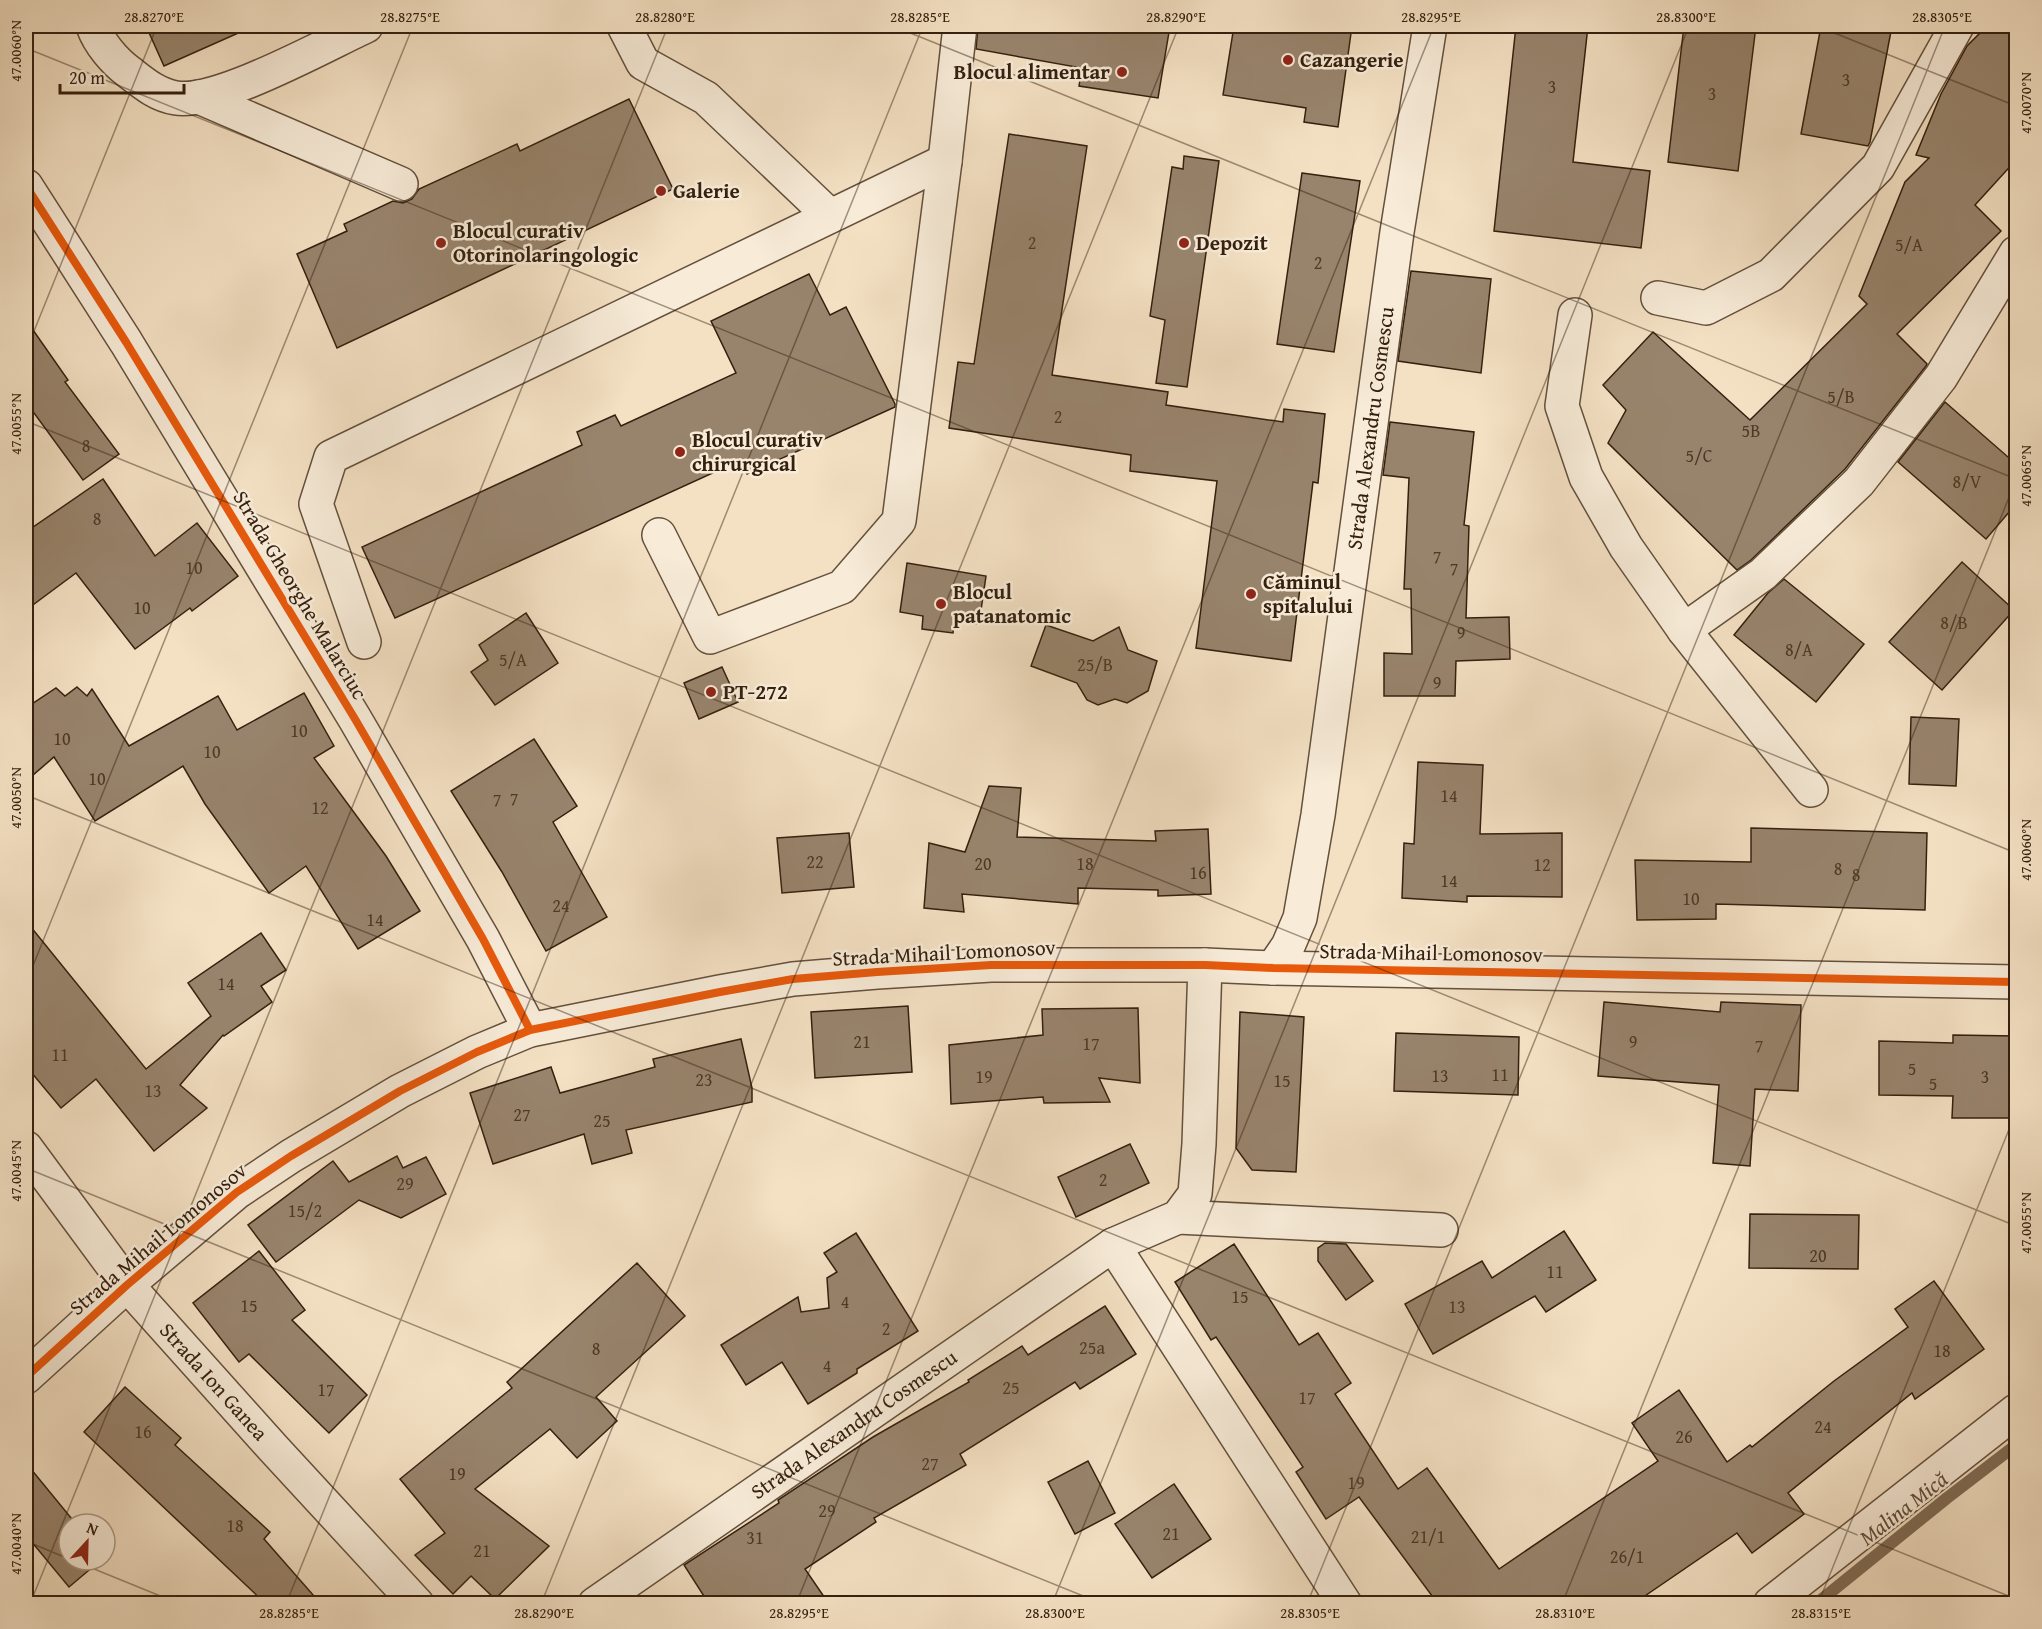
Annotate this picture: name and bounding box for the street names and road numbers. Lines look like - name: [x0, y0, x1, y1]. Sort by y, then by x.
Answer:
- street label: Strada Alexandru Cosmescu: [1338, 304, 1402, 552]
- street label: Strada Gheorghe Malarciuc: [226, 484, 375, 705]
- street label: Strada Mihail Lomonosov: [832, 931, 1057, 974]
- street label: Strada Mihail Lomonosov: [1319, 935, 1544, 970]
- street label: Strada Mihail Lomonosov: [62, 1155, 254, 1322]
- street label: Strada Ion Ganea: [153, 1315, 275, 1447]
- street label: Strada Alexandru Cosmescu: [744, 1341, 964, 1507]

